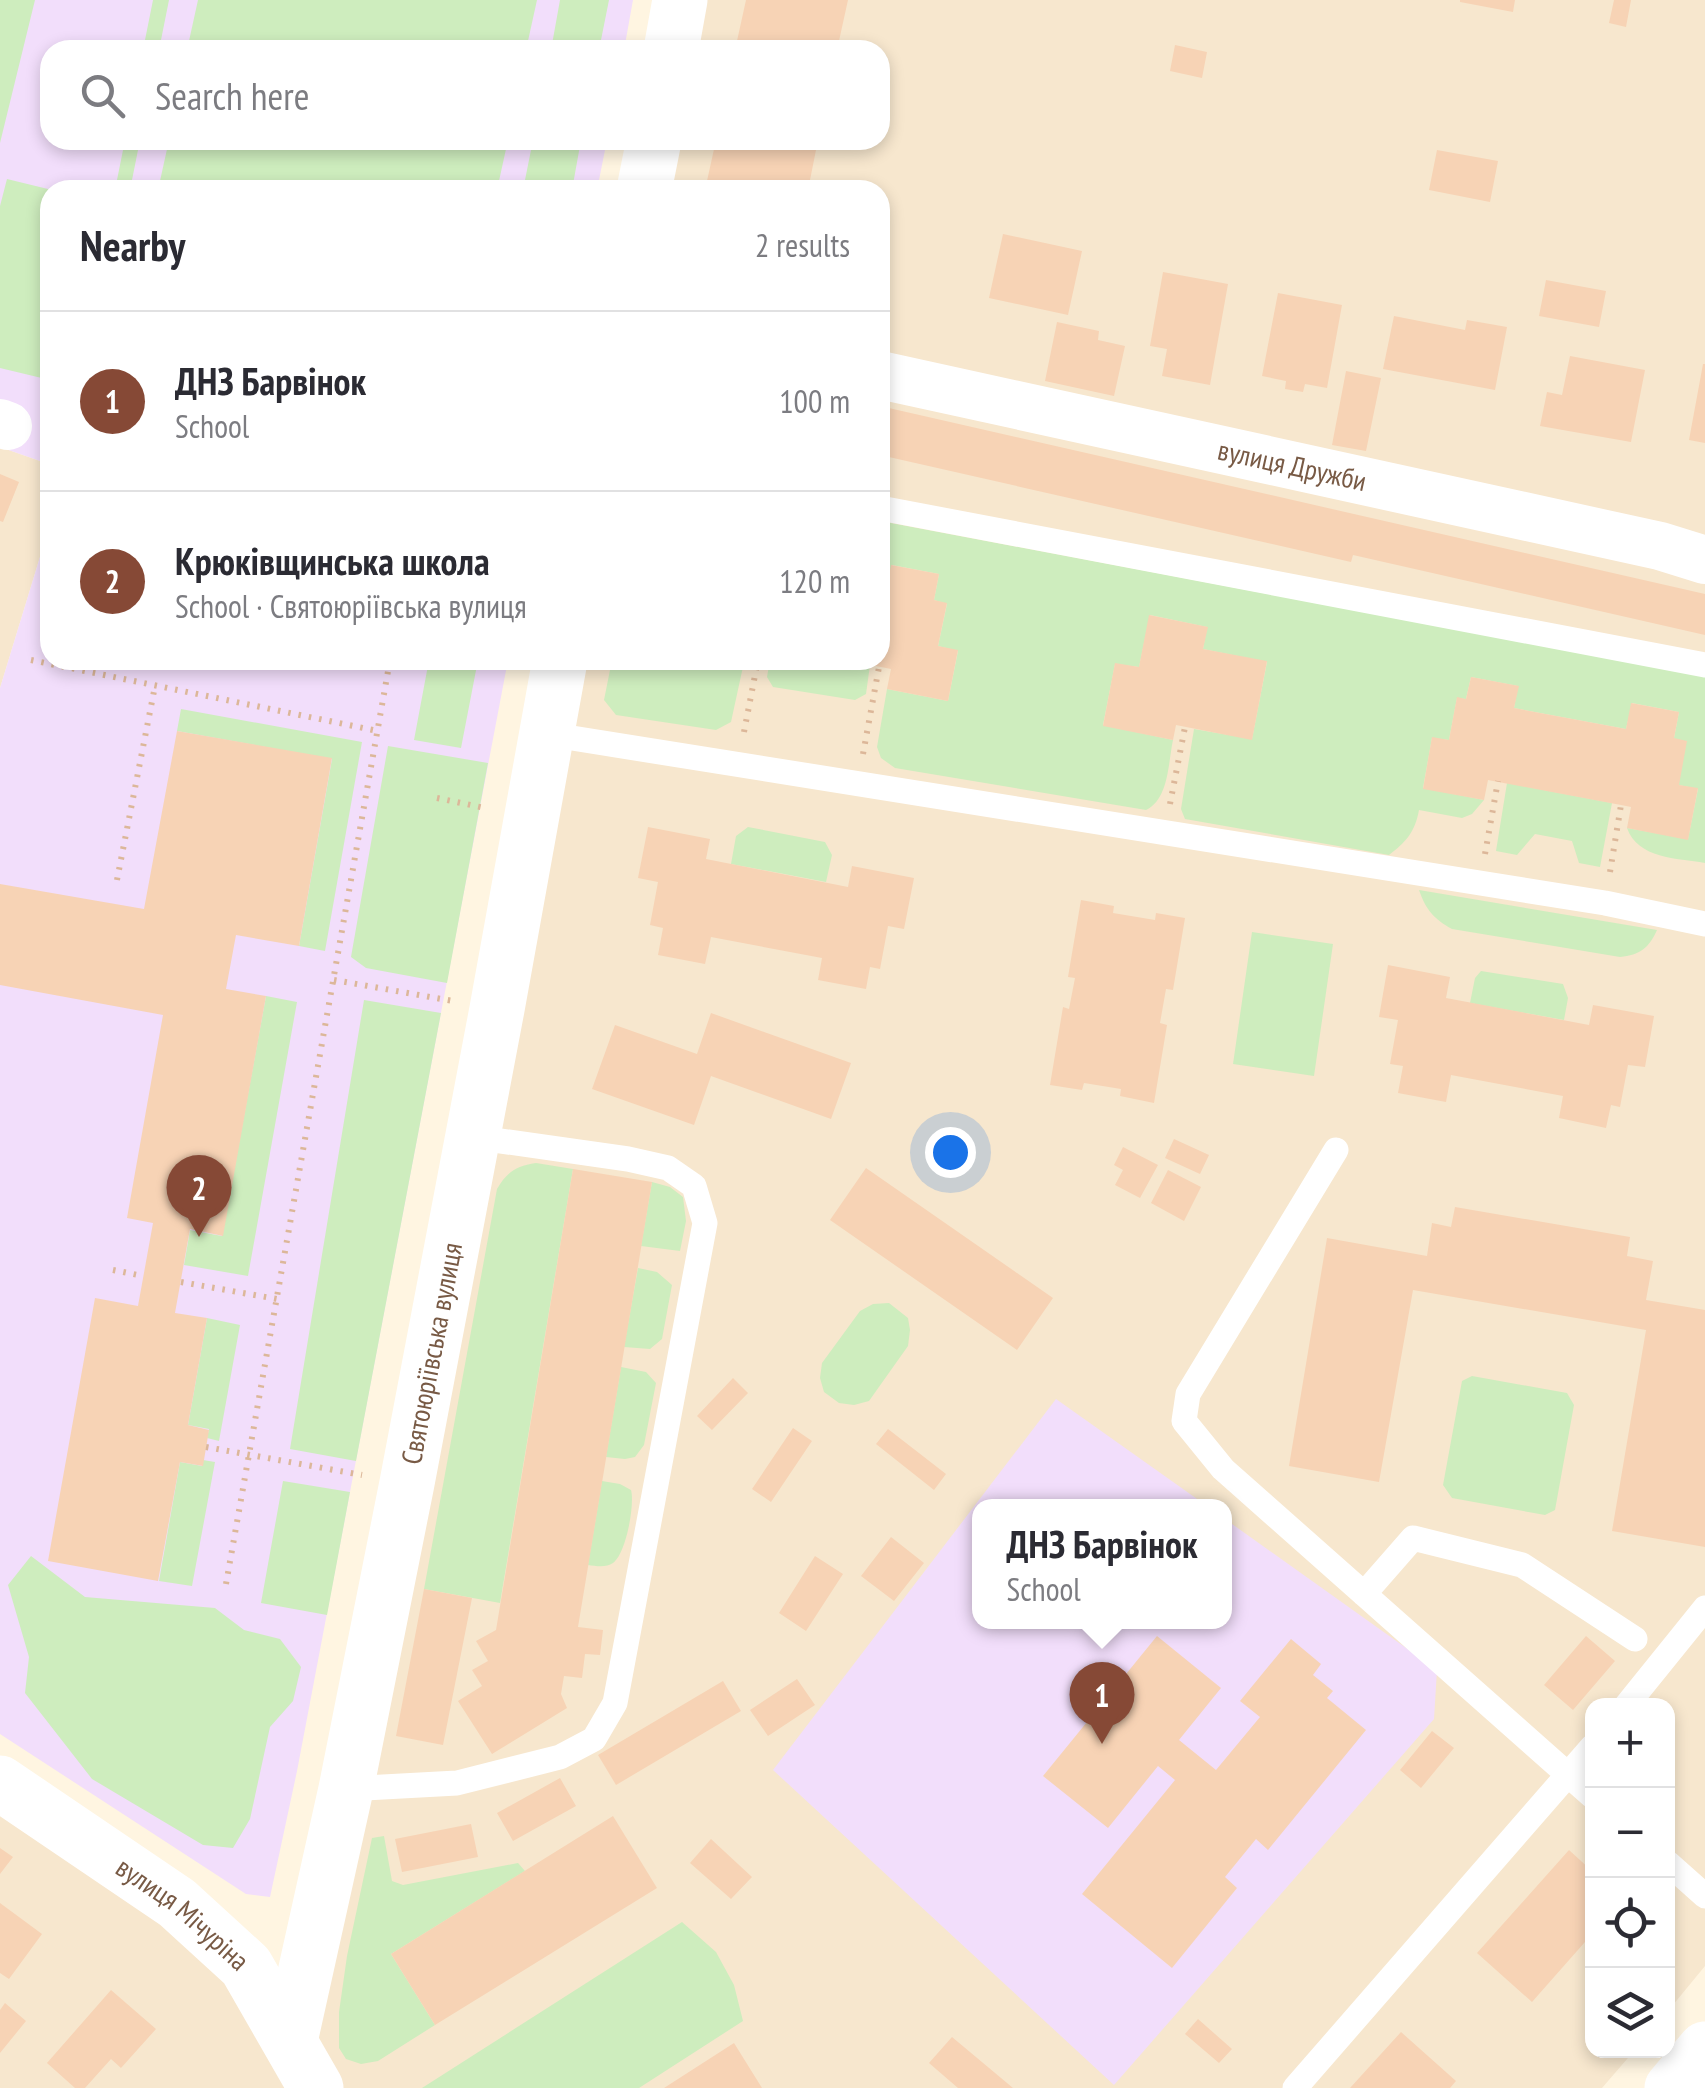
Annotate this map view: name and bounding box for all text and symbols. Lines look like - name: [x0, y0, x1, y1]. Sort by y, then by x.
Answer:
- search box: [40, 40, 890, 150]
- icon: search: [75, 68, 130, 123]
- text: Search here: [155, 71, 309, 120]
- text: Nearby: [80, 218, 185, 273]
- text: 2 results: [755, 224, 850, 266]
- text: ДНЗ Барвінок: [175, 356, 366, 405]
- text: 1: [105, 380, 120, 422]
- text: 100 m: [779, 380, 850, 422]
- text: School: [175, 405, 249, 447]
- street label: вулиця Дружби: [1215, 431, 1370, 499]
- text: Крюківщинська школа: [175, 536, 490, 585]
- text: 2: [105, 560, 120, 602]
- text: 120 m: [779, 560, 850, 602]
- text: School · Святоюріївська вулиця: [175, 585, 527, 627]
- your location: [925, 1127, 976, 1178]
- pin: 2: [166, 1154, 232, 1237]
- street label: Святоюріївська вулиця: [392, 1239, 470, 1467]
- popup: [972, 1499, 1232, 1629]
- text: ДНЗ Барвінок: [1007, 1519, 1198, 1568]
- text: School: [1007, 1568, 1081, 1610]
- pin: 1: [1070, 1662, 1134, 1744]
- map controls: [1585, 1698, 1675, 2058]
- button: +: [1585, 1698, 1675, 1788]
- button: −: [1585, 1788, 1675, 1878]
- street label: вулиця Мічуріна: [109, 1848, 258, 1978]
- button: locate: [1585, 1878, 1675, 1968]
- button: layers: [1585, 1968, 1675, 2058]

